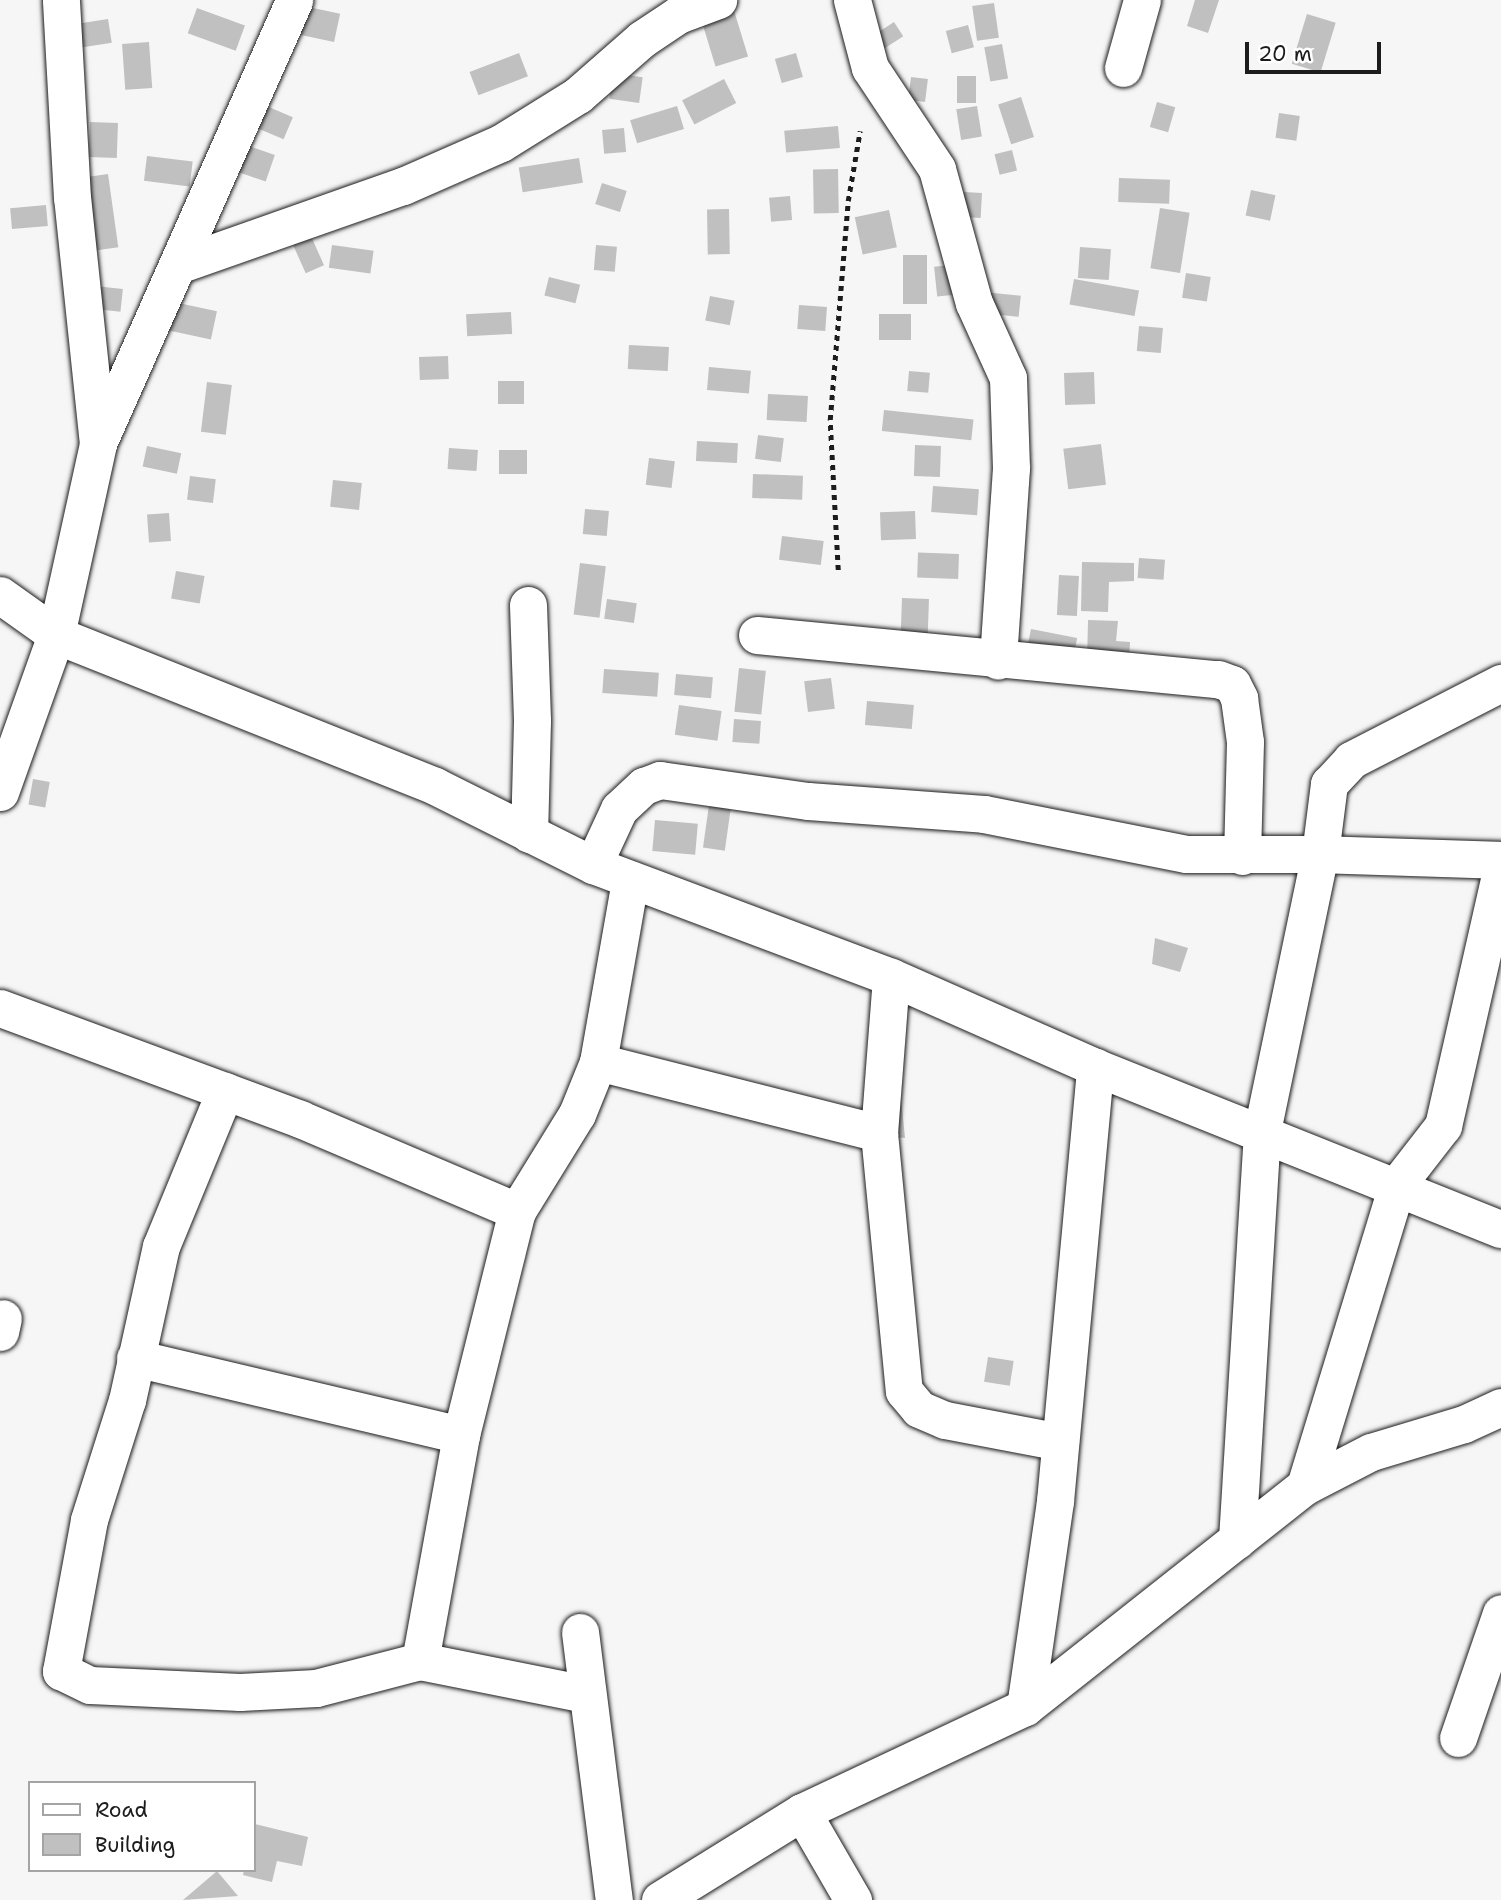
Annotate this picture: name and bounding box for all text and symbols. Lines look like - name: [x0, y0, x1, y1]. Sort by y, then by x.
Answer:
- scale bar: [1249, 28, 1386, 72]
- text: 20 m: [1258, 40, 1312, 68]
- legend: [28, 1781, 256, 1872]
- text: Road: [95, 1796, 148, 1824]
- text: Building: [95, 1831, 175, 1859]

